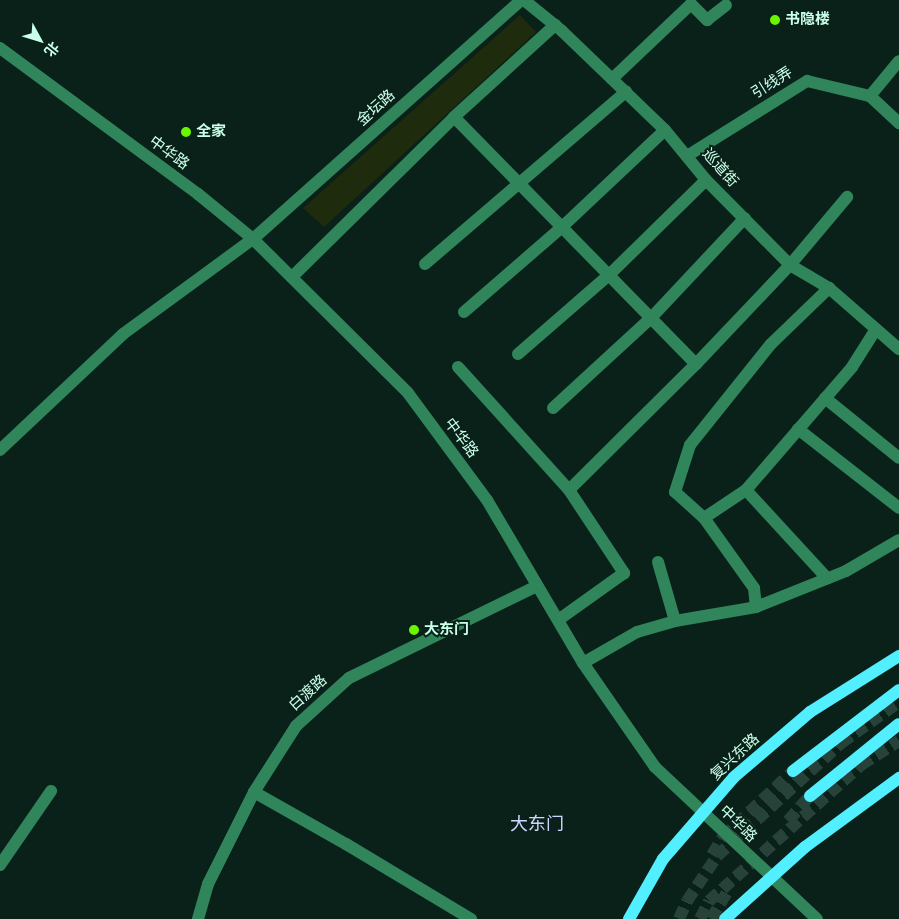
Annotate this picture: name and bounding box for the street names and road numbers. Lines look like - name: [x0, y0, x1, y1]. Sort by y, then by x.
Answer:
- street label: 引线弄: [748, 63, 796, 103]
- street label: 金坛路: [353, 86, 399, 130]
- street label: 中华路: [146, 132, 192, 174]
- street label: 巡道街: [698, 145, 742, 191]
- street label: 中华路: [440, 415, 482, 461]
- street label: 白渡路: [285, 671, 331, 715]
- street label: 复兴东路: [707, 730, 763, 784]
- street label: 中华路: [716, 802, 760, 846]

